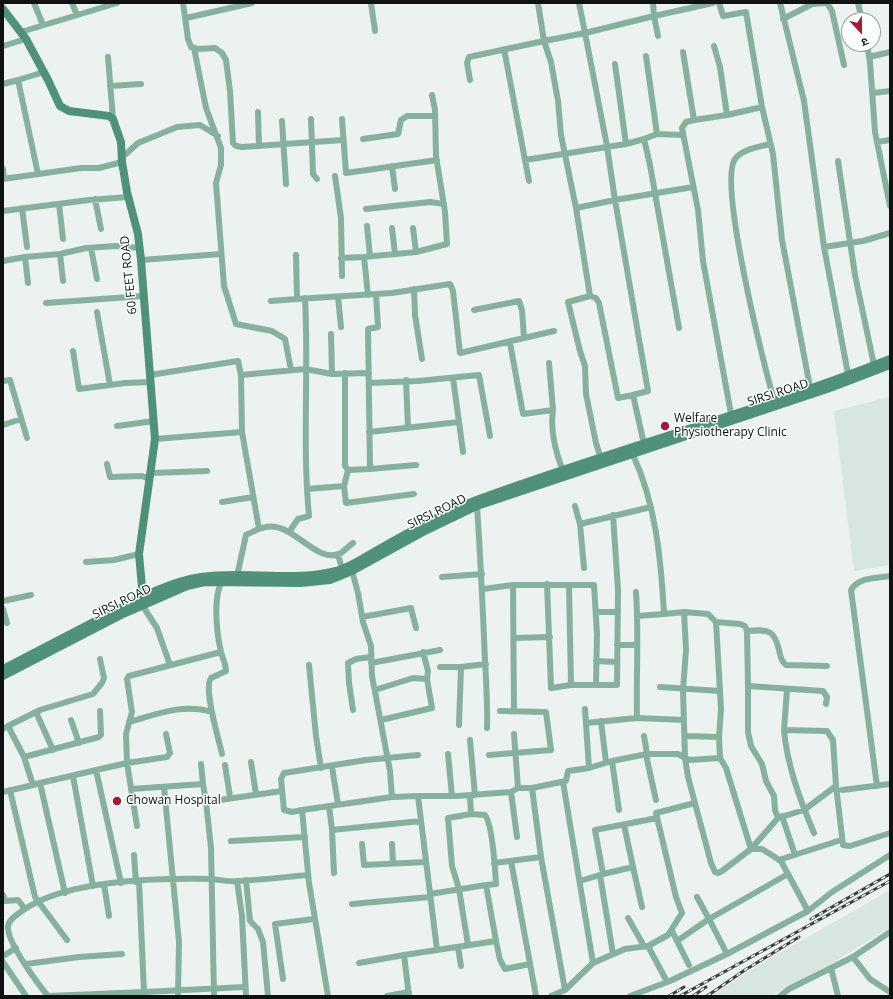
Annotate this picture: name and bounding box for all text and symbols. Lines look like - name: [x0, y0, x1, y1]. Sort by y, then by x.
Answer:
- north arrow: [841, 12, 881, 52]
- text: उ: [860, 35, 871, 51]
- street label: 60 FEET ROAD: [118, 235, 140, 315]
- street label: SIRSI ROAD: [746, 376, 810, 410]
- place label: Welfare Physiotherapy Clinic: [674, 412, 787, 440]
- marker: Welfare Physiotherapy Clinic: [659, 420, 671, 432]
- street label: SIRSI ROAD: [405, 492, 469, 532]
- street label: SIRSI ROAD: [90, 582, 154, 622]
- place label: Chowan Hospital: [126, 794, 221, 808]
- marker: Chowan Hospital: [111, 795, 123, 807]

